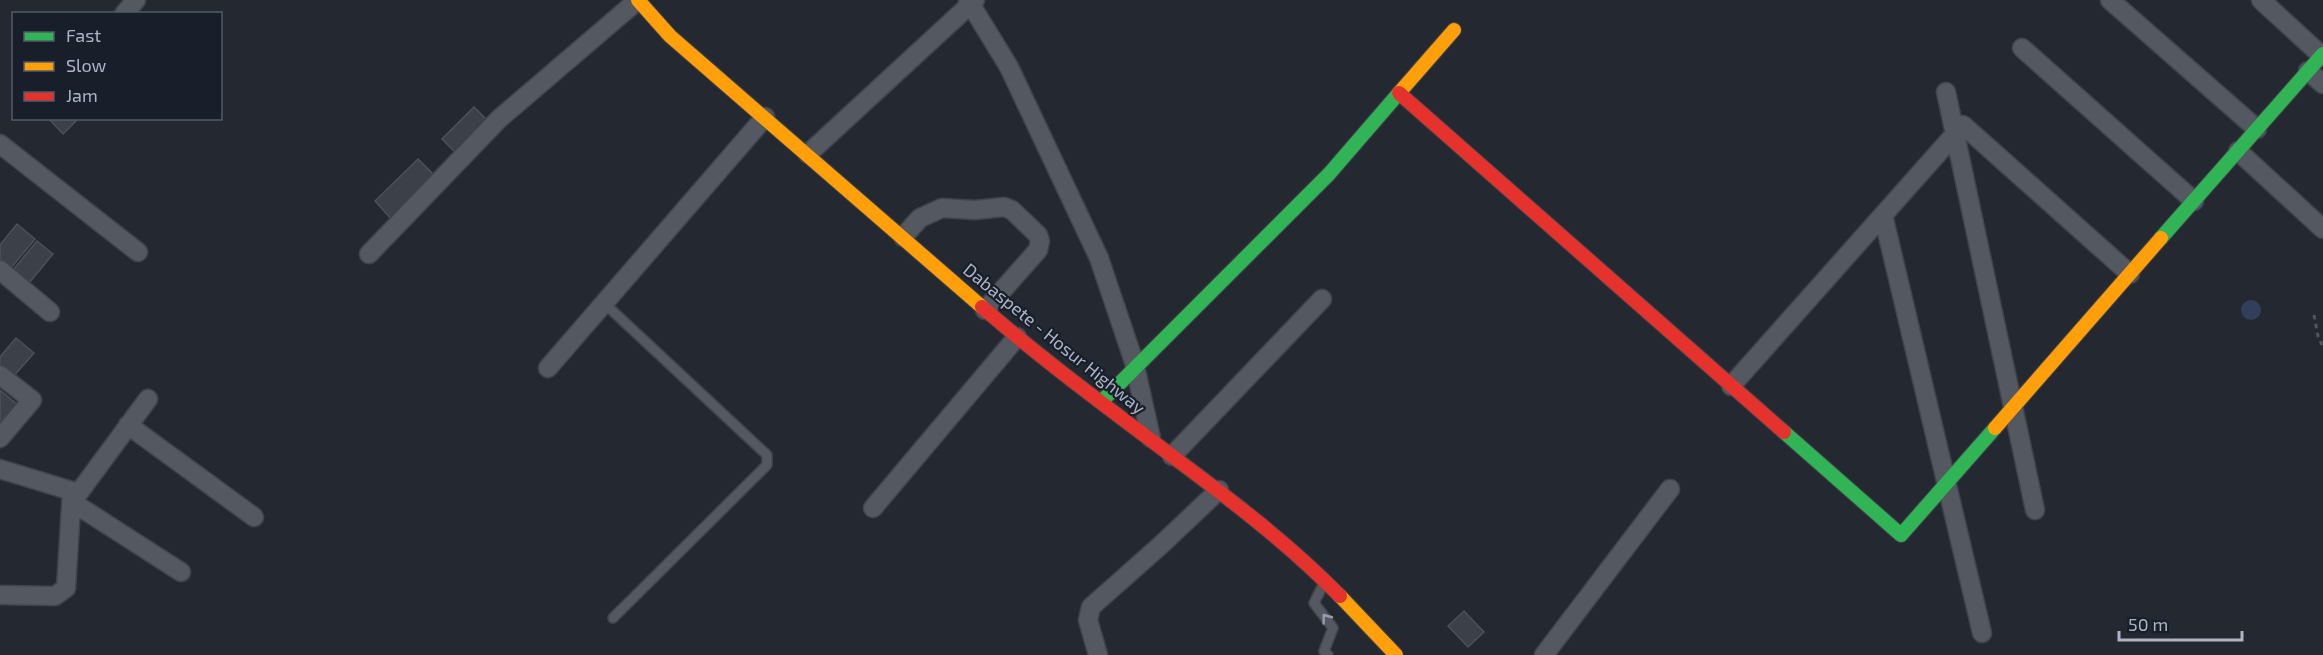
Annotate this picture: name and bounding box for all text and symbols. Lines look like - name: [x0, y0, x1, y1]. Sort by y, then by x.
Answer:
- legend: [12, 12, 222, 120]
- text: Fast: [66, 24, 101, 46]
- text: Slow: [66, 54, 107, 76]
- text: Jam: [66, 84, 98, 106]
- street label: Dabaspete - Hosur Highway: [959, 258, 1150, 419]
- scale bar: [2119, 604, 2242, 642]
- one-way arrow: [1322, 613, 1333, 624]
- text: 50 m: [2128, 613, 2168, 635]

